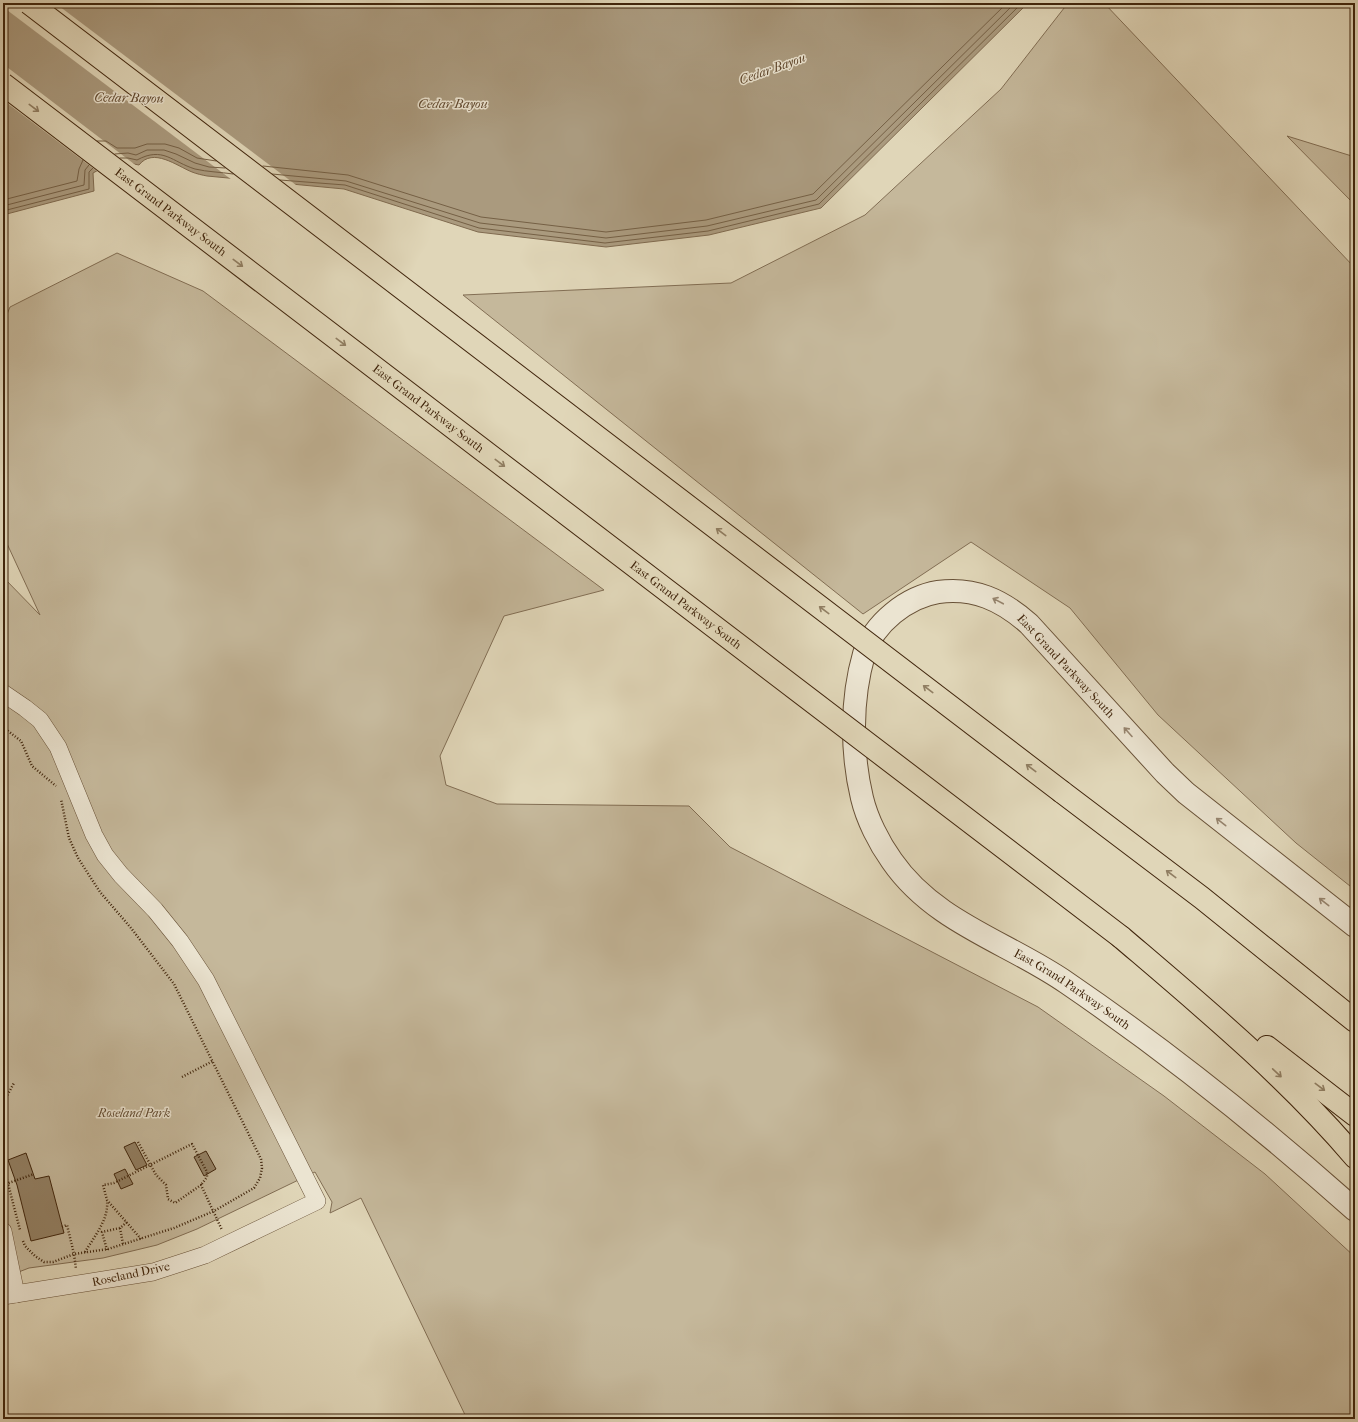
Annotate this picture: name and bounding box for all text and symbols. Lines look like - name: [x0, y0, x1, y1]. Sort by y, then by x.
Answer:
- water label: Cedar Bayou: [737, 50, 807, 87]
- water label: Cedar Bayou: [94, 89, 164, 106]
- water label: Cedar Bayou: [418, 96, 488, 111]
- one-way arrow: [28, 104, 39, 112]
- street label: East Grand Parkway South: [112, 165, 229, 259]
- one-way arrow: [232, 259, 243, 267]
- one-way arrow: [335, 338, 346, 346]
- street label: East Grand Parkway South: [370, 362, 487, 456]
- one-way arrow: [494, 459, 505, 467]
- one-way arrow: [716, 528, 727, 536]
- street label: East Grand Parkway South: [627, 558, 745, 652]
- one-way arrow: [992, 596, 1004, 604]
- one-way arrow: [819, 606, 830, 615]
- street label: East Grand Parkway South: [1014, 611, 1118, 721]
- one-way arrow: [922, 685, 933, 693]
- one-way arrow: [1124, 728, 1133, 738]
- one-way arrow: [1026, 764, 1037, 772]
- one-way arrow: [1216, 818, 1227, 827]
- one-way arrow: [1166, 870, 1177, 879]
- one-way arrow: [1319, 898, 1330, 906]
- street label: East Grand Parkway South: [1011, 946, 1133, 1033]
- one-way arrow: [1272, 1069, 1282, 1078]
- one-way arrow: [1314, 1083, 1325, 1091]
- park label: Roseland Park: [97, 1106, 170, 1120]
- street label: Roseland Drive: [91, 1259, 171, 1289]

